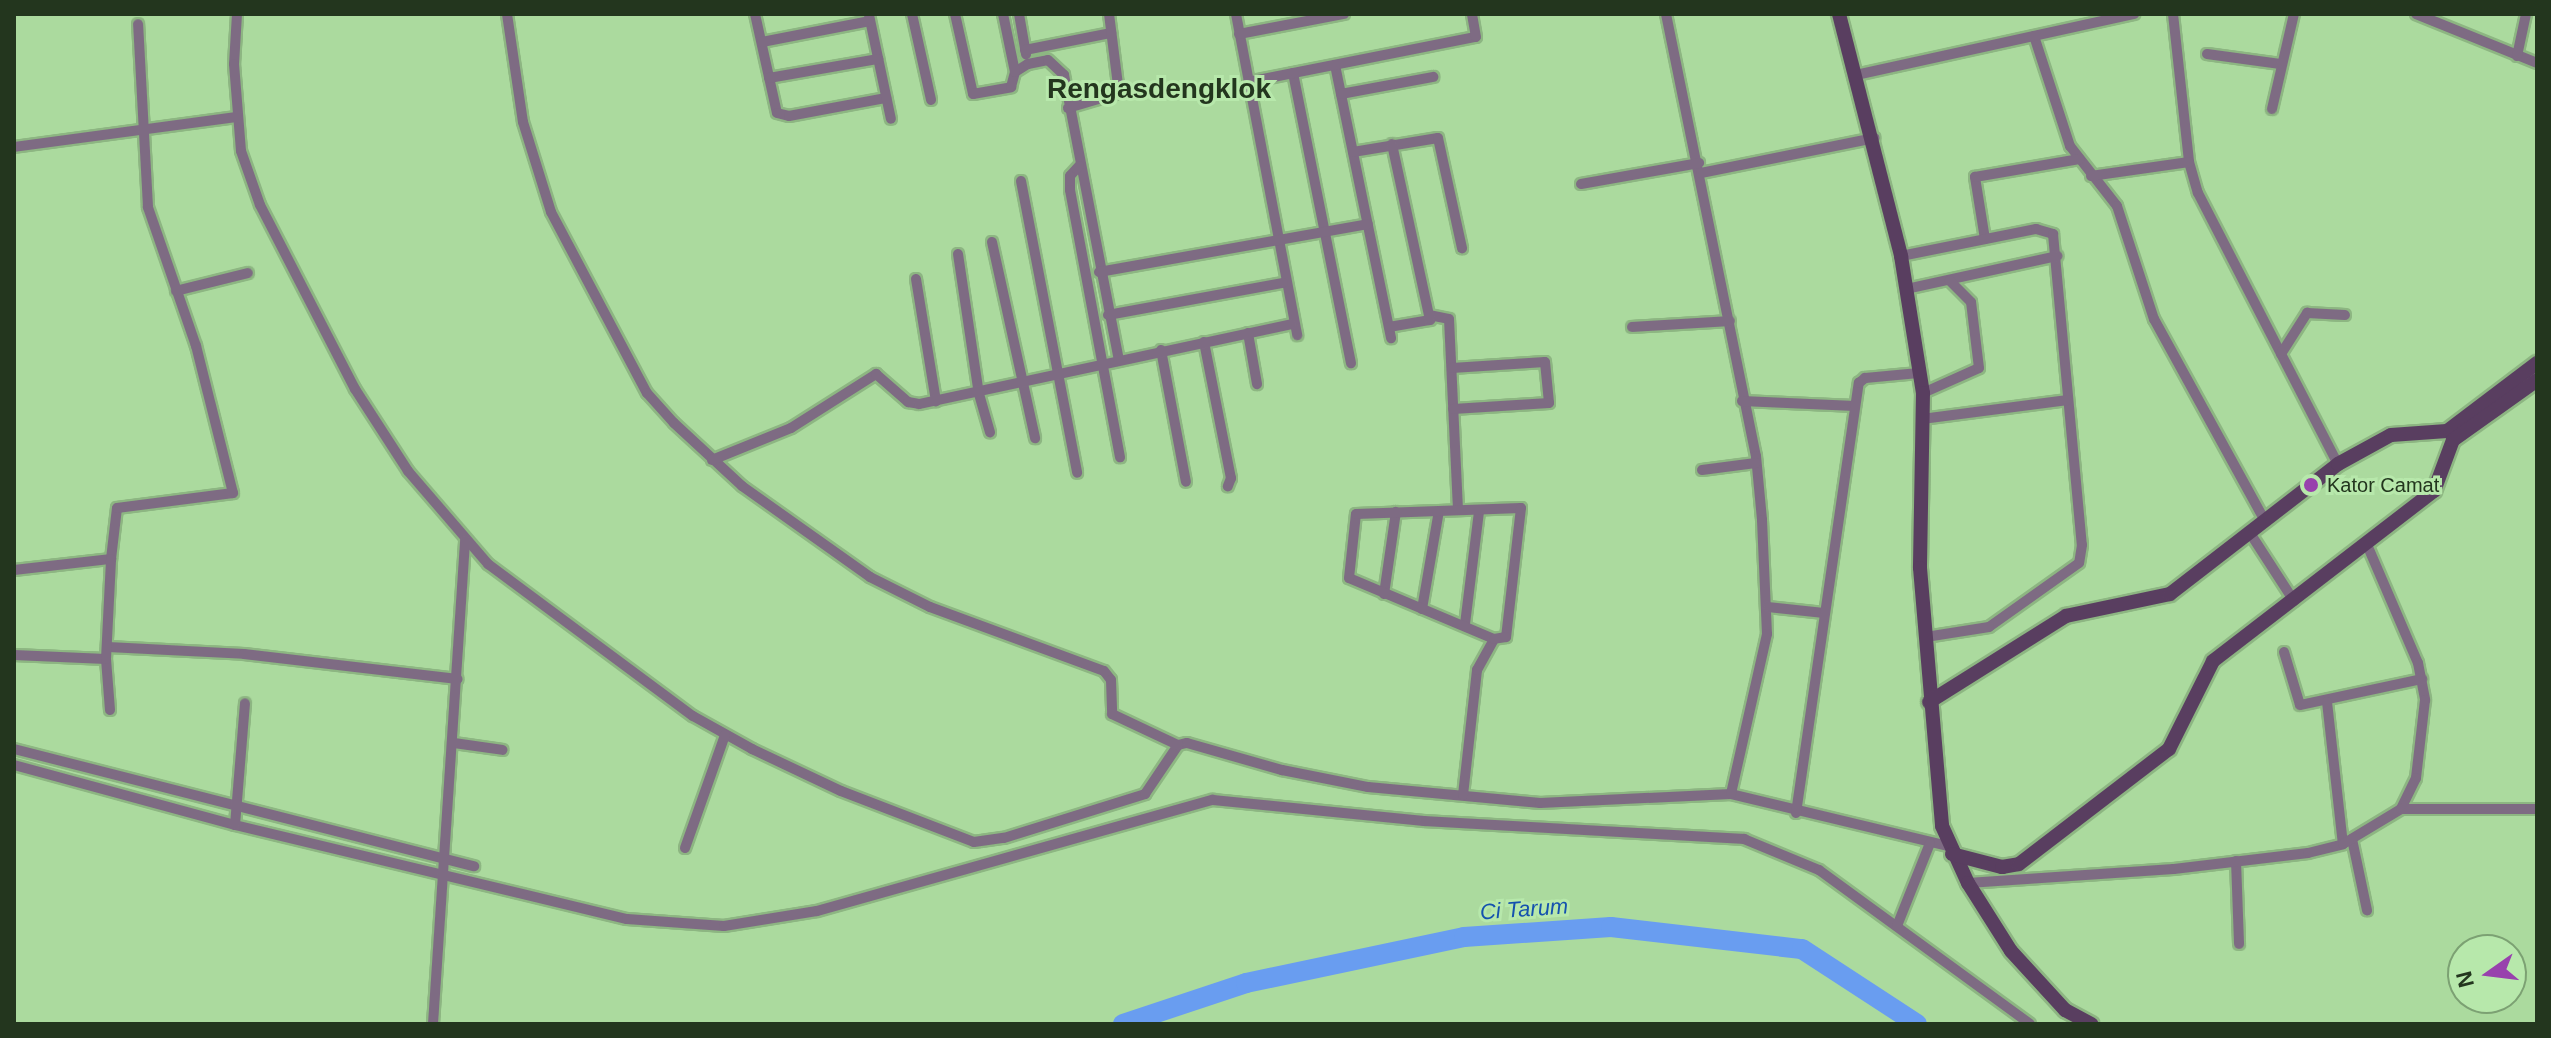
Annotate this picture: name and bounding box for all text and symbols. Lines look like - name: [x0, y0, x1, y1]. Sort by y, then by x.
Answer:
- district label: Rengasdengklok: [1047, 72, 1271, 106]
- place label: Kator Camat: [2327, 473, 2439, 497]
- marker: Kator Camat: [2302, 476, 2320, 494]
- water label: Ci Tarum: [1479, 893, 1569, 925]
- north arrow: [2447, 934, 2527, 1014]
- text: N: [2451, 969, 2479, 990]

